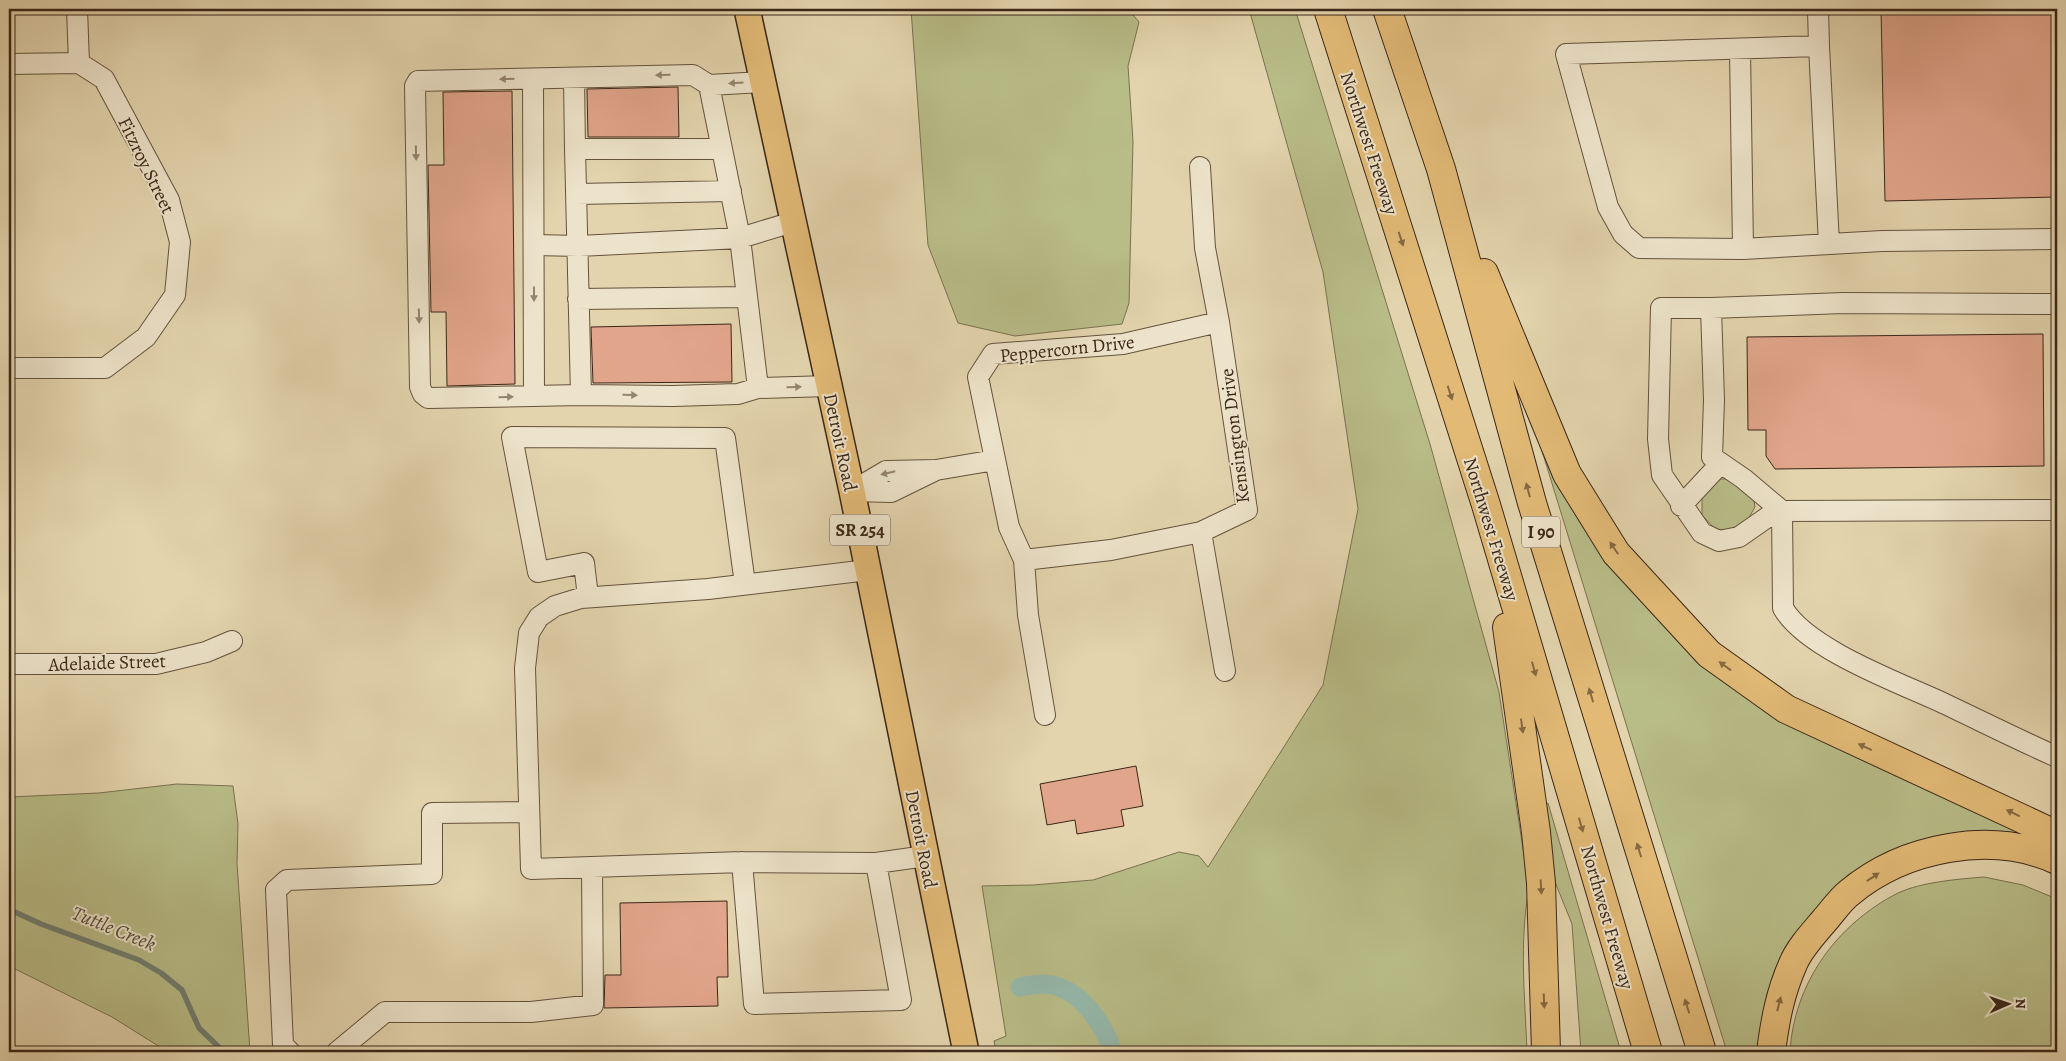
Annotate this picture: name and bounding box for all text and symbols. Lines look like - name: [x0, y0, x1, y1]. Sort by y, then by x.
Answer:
- street label: Northwest Freeway: [1334, 68, 1405, 219]
- one-way arrow: [655, 72, 671, 80]
- one-way arrow: [499, 75, 515, 83]
- one-way arrow: [728, 80, 744, 88]
- street label: Fitzroy Street: [111, 113, 181, 218]
- one-way arrow: [412, 145, 420, 161]
- one-way arrow: [1398, 231, 1405, 246]
- one-way arrow: [530, 286, 538, 302]
- one-way arrow: [415, 308, 423, 324]
- street label: Peppercorn Drive: [999, 329, 1136, 369]
- street label: Kensington Drive: [1214, 367, 1256, 505]
- one-way arrow: [786, 383, 802, 391]
- one-way arrow: [1447, 386, 1455, 401]
- street label: Detroit Road: [817, 391, 863, 494]
- one-way arrow: [622, 392, 638, 400]
- one-way arrow: [498, 393, 514, 401]
- street label: Northwest Freeway: [1457, 454, 1525, 605]
- one-way arrow: [880, 469, 896, 477]
- one-way arrow: [1524, 482, 1532, 497]
- road number: SR 254: [830, 514, 890, 546]
- road number: I 90: [1522, 516, 1560, 548]
- one-way arrow: [1609, 542, 1618, 555]
- street label: Adelaide Street: [47, 648, 166, 678]
- one-way arrow: [1718, 661, 1732, 671]
- one-way arrow: [1531, 662, 1539, 677]
- one-way arrow: [1587, 688, 1595, 703]
- one-way arrow: [1519, 718, 1527, 734]
- one-way arrow: [1858, 743, 1872, 751]
- street label: Detroit Road: [899, 788, 943, 891]
- one-way arrow: [2006, 809, 2021, 818]
- one-way arrow: [1577, 818, 1585, 833]
- street label: Northwest Freeway: [1574, 842, 1640, 993]
- one-way arrow: [1635, 843, 1643, 858]
- one-way arrow: [1866, 872, 1880, 882]
- one-way arrow: [1537, 879, 1545, 895]
- water label: Tuttle Creek: [68, 899, 160, 958]
- north arrow: [1984, 978, 2034, 1028]
- one-way arrow: [1541, 993, 1549, 1009]
- one-way arrow: [1775, 997, 1783, 1012]
- one-way arrow: [1683, 998, 1691, 1013]
- text: N: [2011, 998, 2030, 1009]

